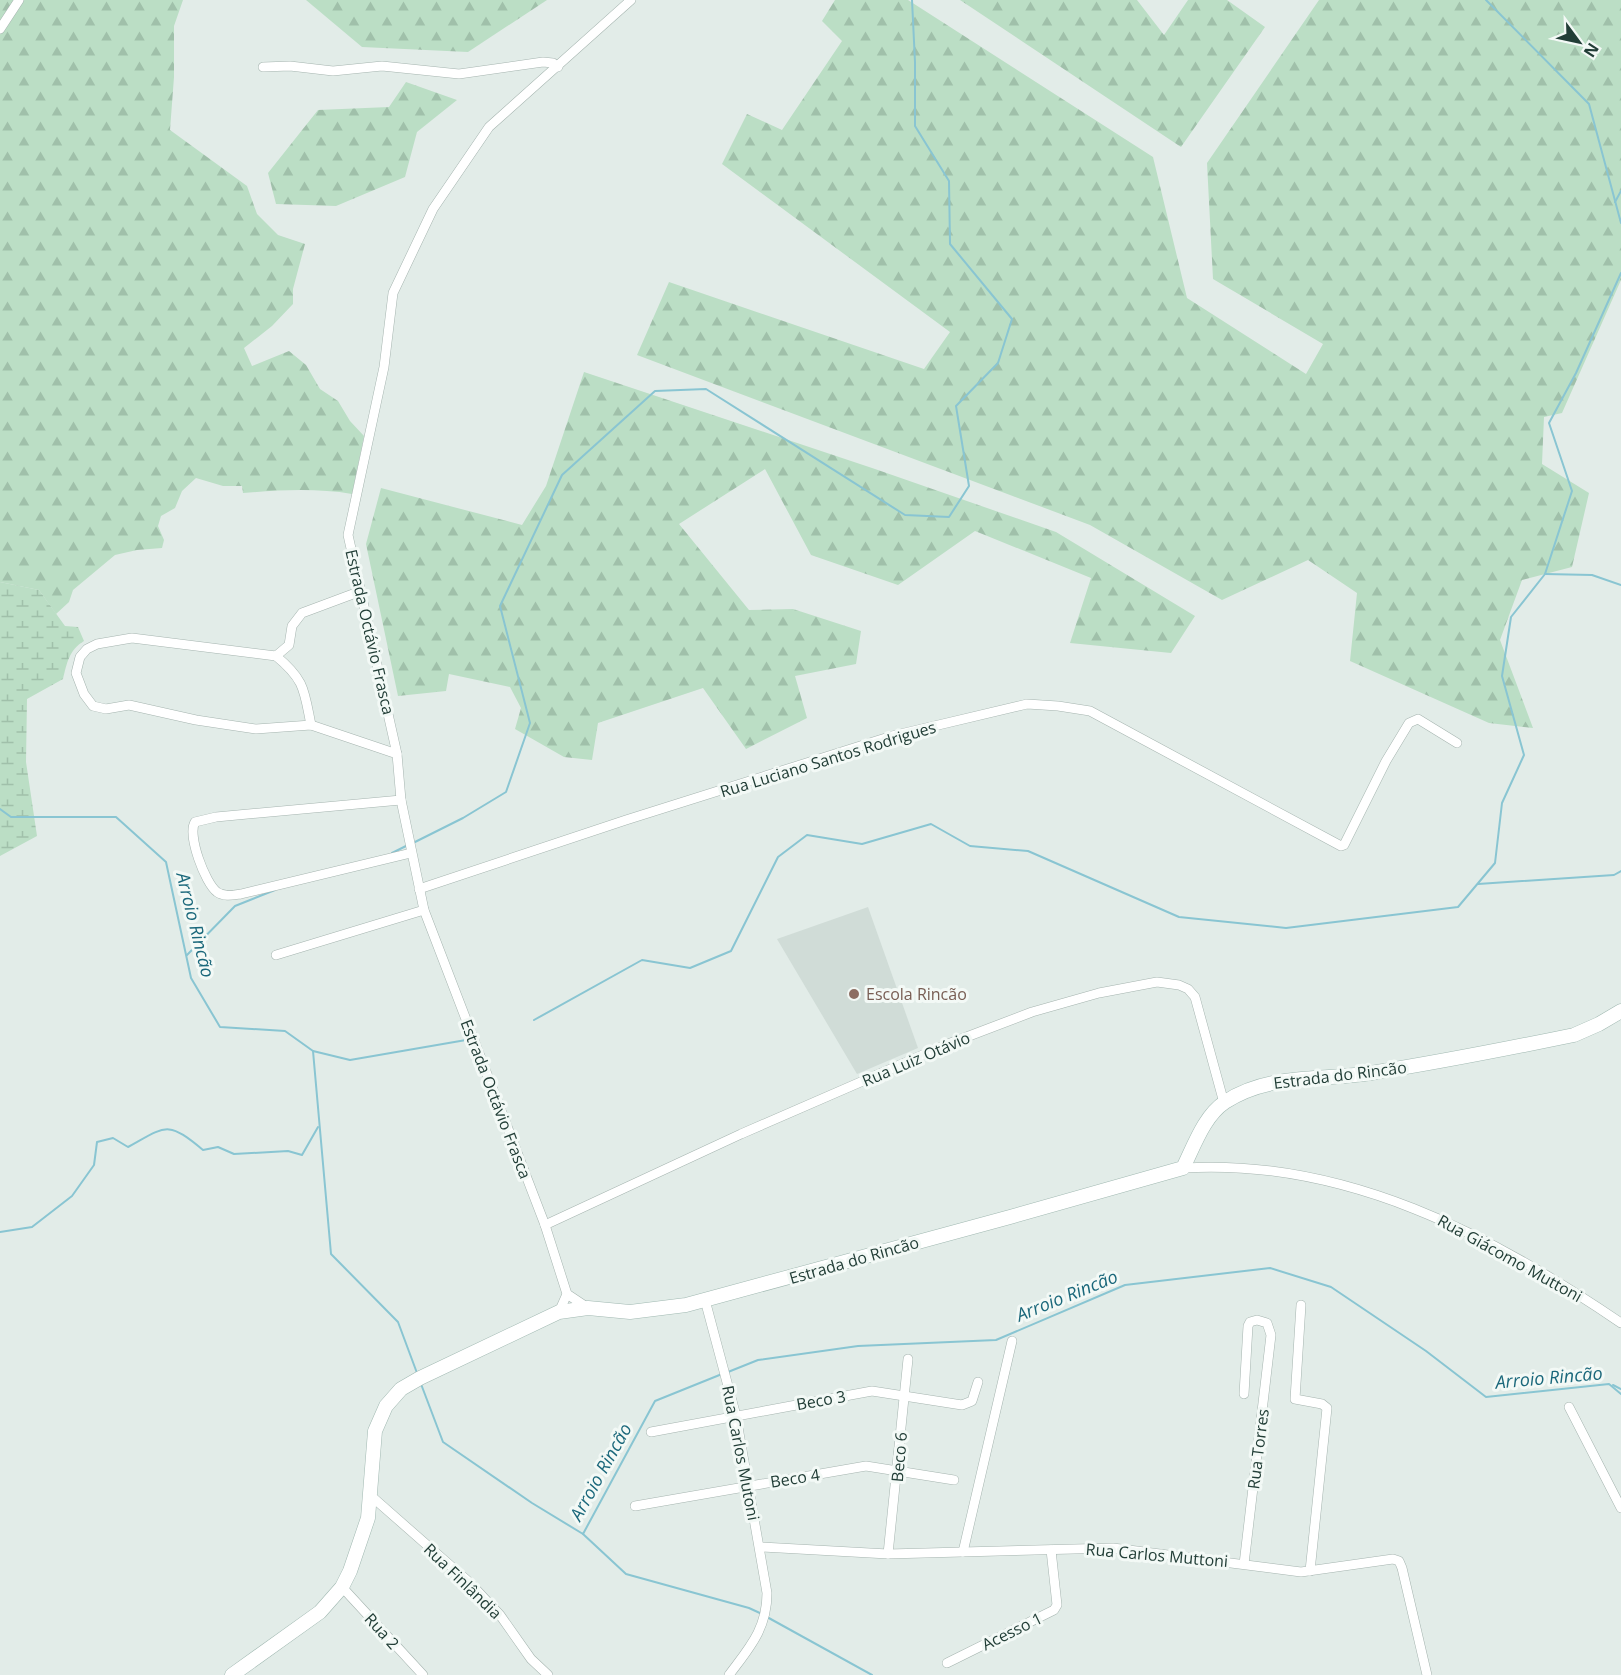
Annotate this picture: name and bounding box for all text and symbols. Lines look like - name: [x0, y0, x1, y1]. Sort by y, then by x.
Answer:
- north arrow: [1549, 12, 1609, 72]
- text: N: [1579, 39, 1604, 62]
- street label: Estrada Octávio Frasca: [340, 547, 400, 717]
- street label: Rua Luciano Santos Rodrigues: [717, 716, 939, 802]
- water label: Arroio Rincão: [171, 868, 221, 980]
- place label: Escola Rincão: [866, 983, 967, 1005]
- marker: Escola Rincão: [847, 987, 861, 1001]
- street label: Estrada Octávio Frasca: [455, 1016, 537, 1182]
- street label: Rua Luiz Otávio: [859, 1026, 973, 1092]
- street label: Estrada do Rincão: [1272, 1056, 1408, 1094]
- street label: Rua Giácomo Muttoni: [1434, 1209, 1586, 1307]
- street label: Estrada do Rincão: [787, 1231, 921, 1289]
- water label: Arroio Rincão: [1010, 1264, 1121, 1327]
- water label: Arroio Rincão: [1492, 1360, 1603, 1394]
- street label: Rua Carlos Mutoni: [717, 1384, 765, 1522]
- street label: Beco 3: [795, 1385, 847, 1415]
- street label: Rua Torres: [1242, 1408, 1274, 1490]
- water label: Arroio Rincão: [563, 1419, 637, 1526]
- street label: Beco 6: [886, 1431, 912, 1483]
- street label: Beco 4: [769, 1463, 821, 1493]
- street label: Rua Finlândia: [419, 1538, 507, 1624]
- street label: Rua Carlos Muttoni: [1085, 1538, 1229, 1572]
- street label: Acesso 1: [978, 1607, 1046, 1655]
- street label: Rua 2: [360, 1608, 404, 1654]

